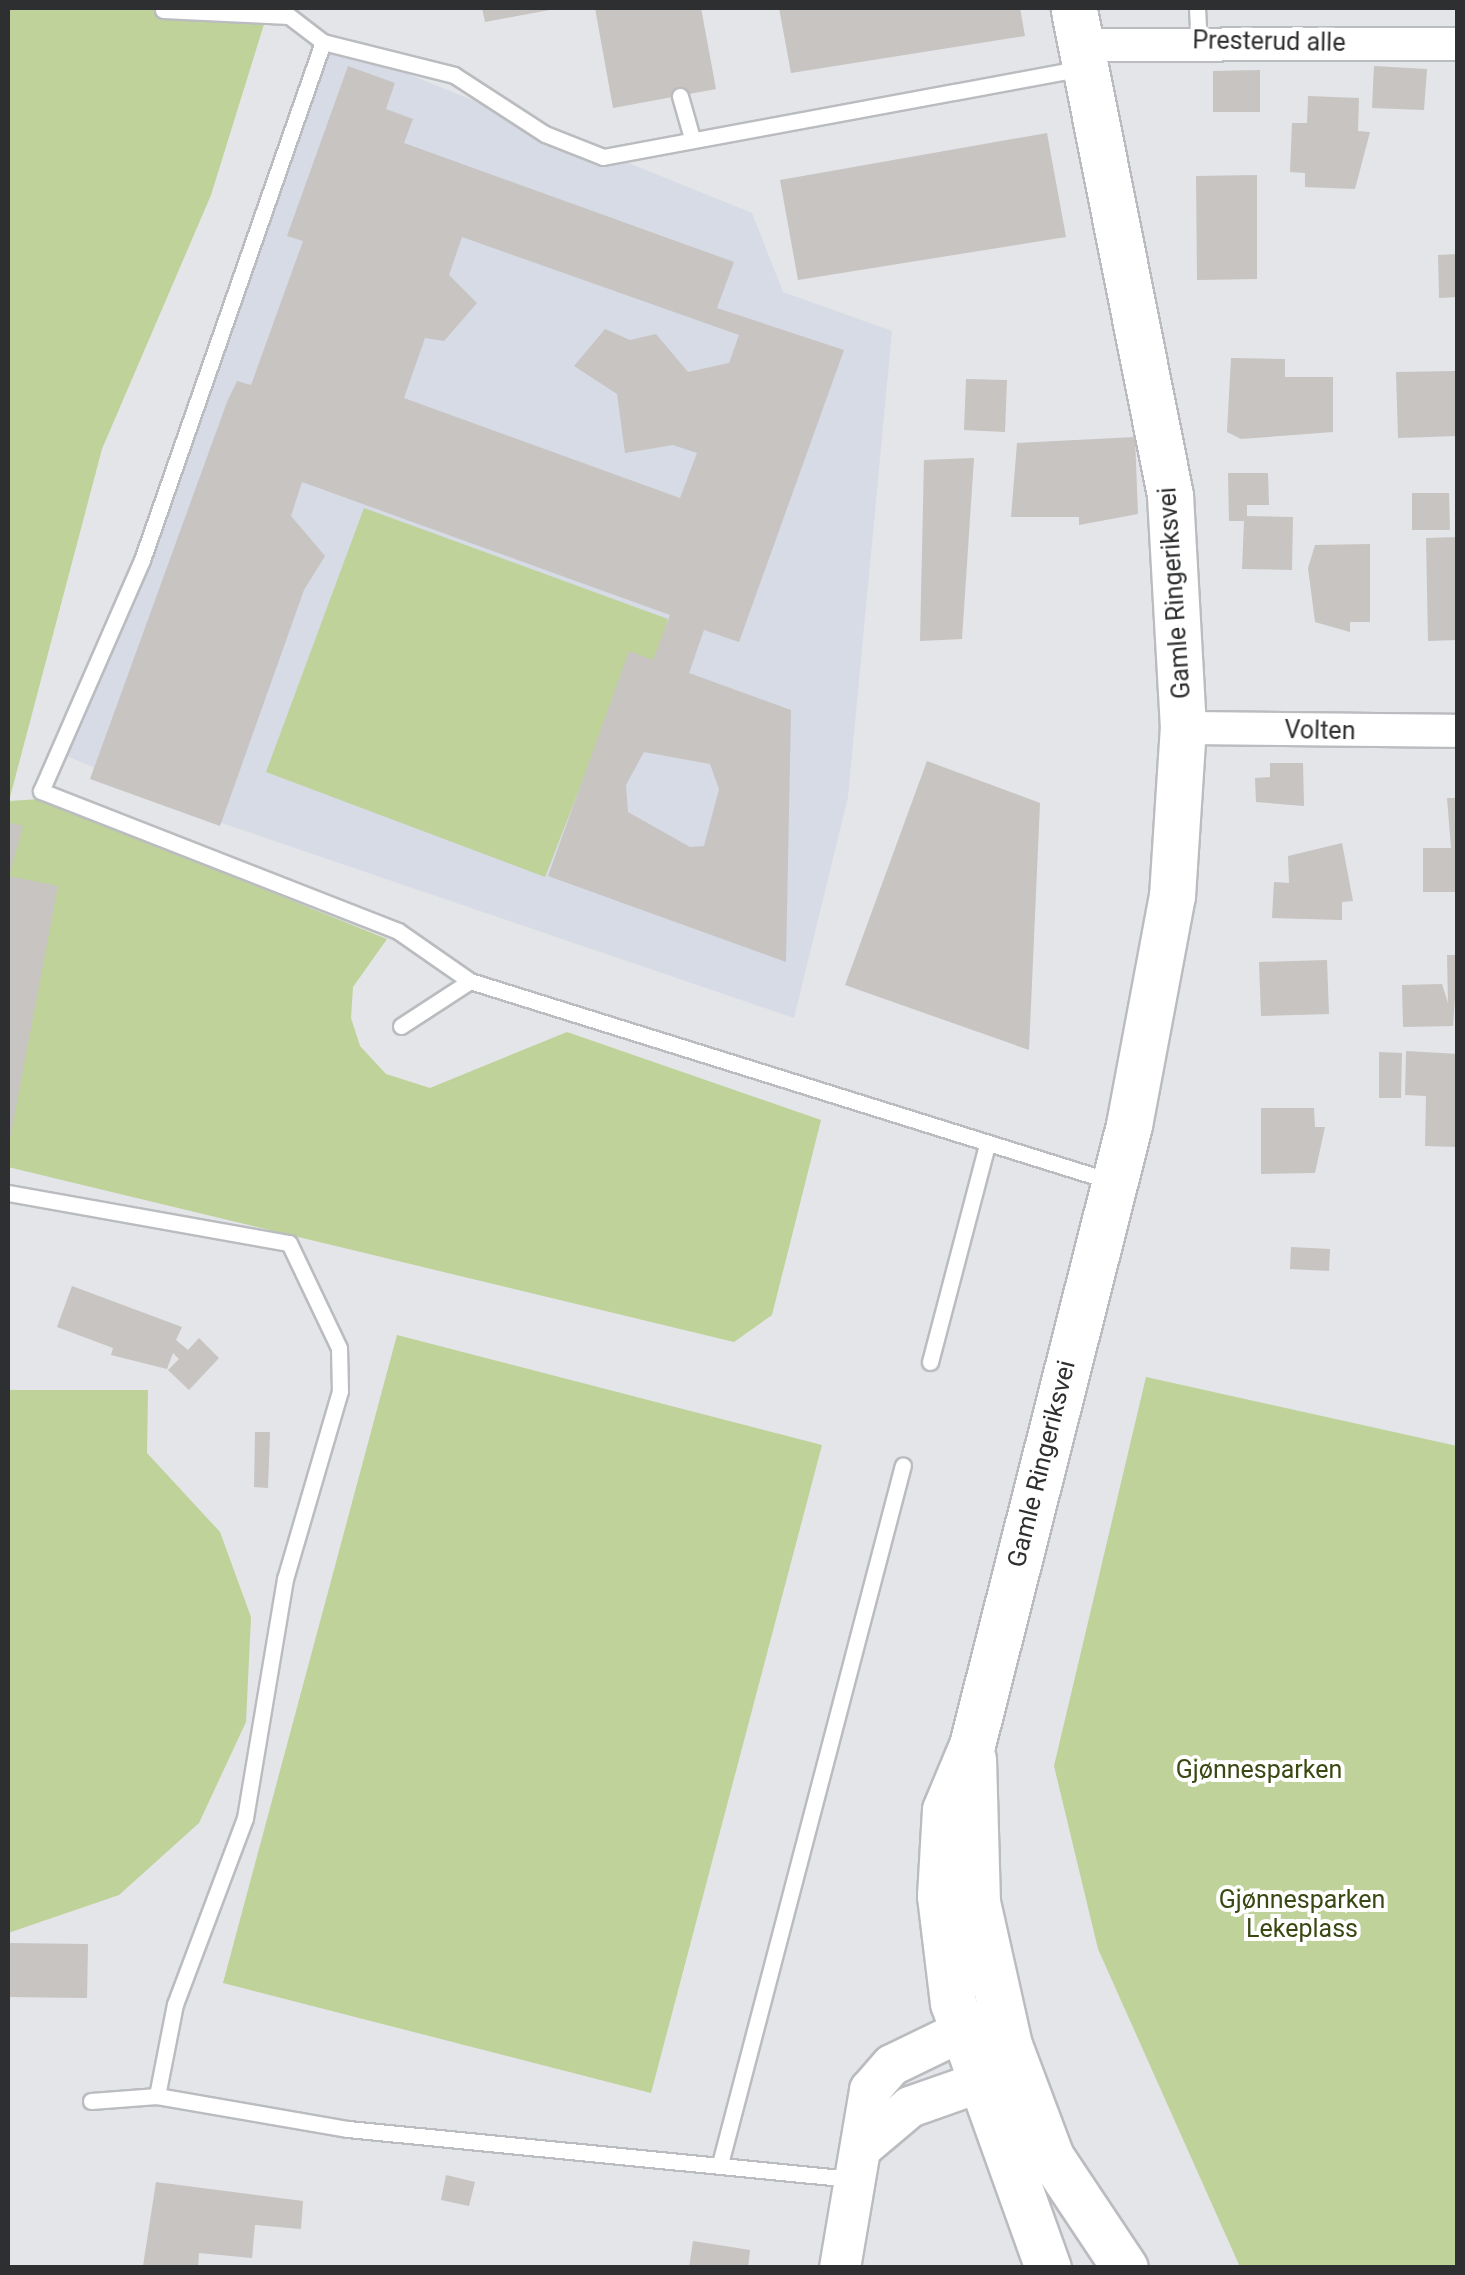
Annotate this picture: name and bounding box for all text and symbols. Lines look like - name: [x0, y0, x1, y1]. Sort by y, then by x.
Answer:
- street label: Presterud alle: [1192, 26, 1346, 58]
- street label: Gamle Ringeriksvei: [1153, 486, 1197, 700]
- street label: Volten: [1284, 715, 1356, 747]
- street label: Gamle Ringeriksvei: [1002, 1357, 1082, 1571]
- park label: Gjønnesparken: [1176, 1755, 1342, 1785]
- park label: Gjønnesparken Lekeplass: [1219, 1886, 1385, 1945]

